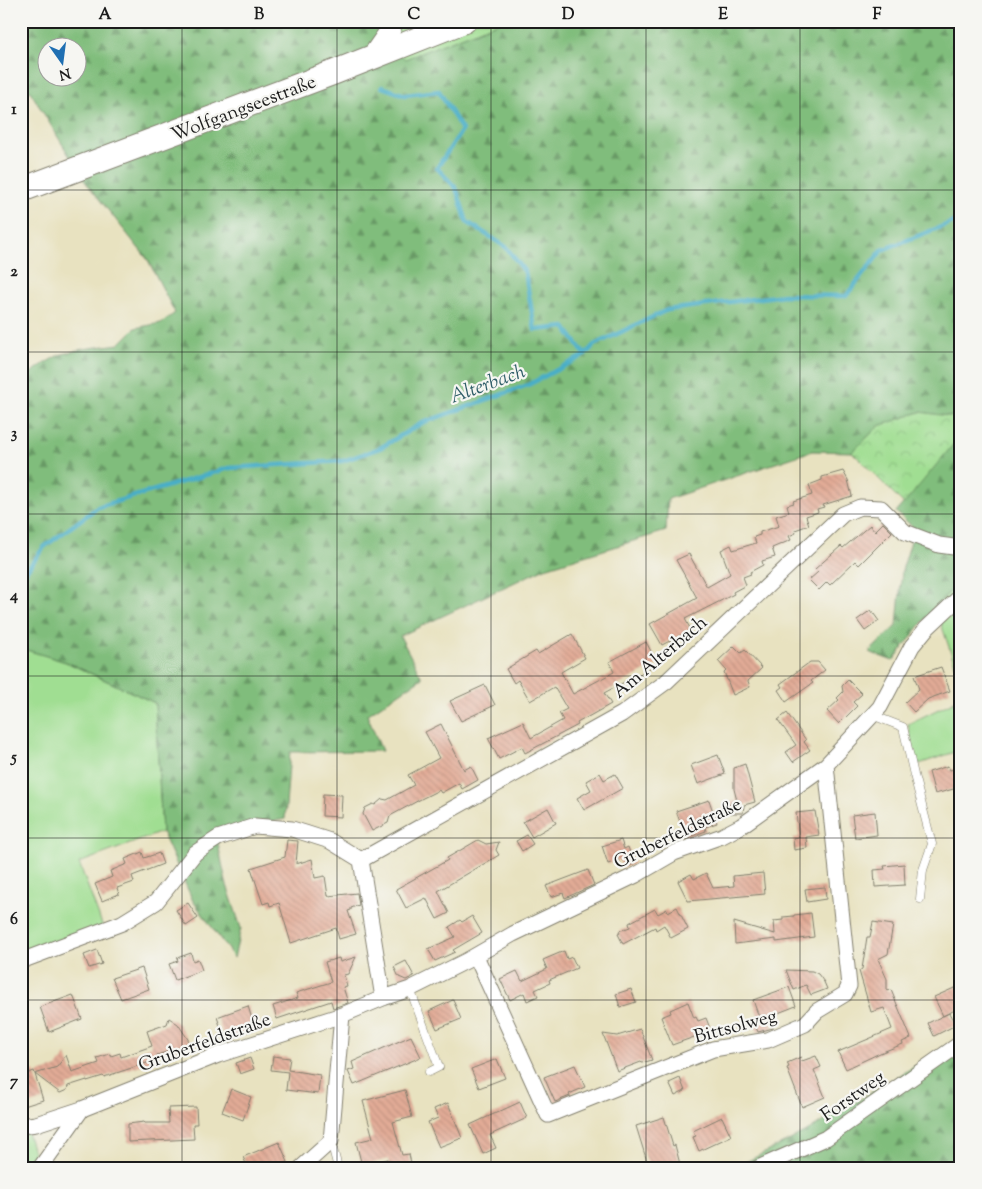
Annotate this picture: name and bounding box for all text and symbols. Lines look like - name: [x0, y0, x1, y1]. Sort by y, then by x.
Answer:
- text: A: [99, 4, 112, 27]
- text: B: [254, 4, 264, 27]
- text: C: [408, 4, 421, 27]
- text: D: [562, 4, 575, 27]
- text: E: [718, 4, 728, 27]
- text: F: [873, 4, 882, 27]
- north arrow: [38, 38, 88, 88]
- text: N: [57, 62, 73, 84]
- street label: Wolfgangseestraße: [168, 69, 320, 149]
- text: 1: [11, 99, 17, 122]
- text: 2: [10, 261, 18, 284]
- water label: Alterbach: [446, 358, 530, 412]
- text: 3: [11, 423, 18, 446]
- text: 4: [9, 585, 18, 608]
- street label: Am Alterbach: [607, 610, 714, 706]
- text: 5: [9, 747, 17, 770]
- street label: Gruberfeldstraße: [610, 792, 747, 877]
- text: 6: [10, 909, 18, 932]
- street label: Bittsolweg: [691, 1003, 780, 1051]
- street label: Gruberfeldstraße: [135, 1007, 275, 1080]
- street label: Forstweg: [816, 1065, 891, 1129]
- text: 7: [10, 1071, 19, 1094]

